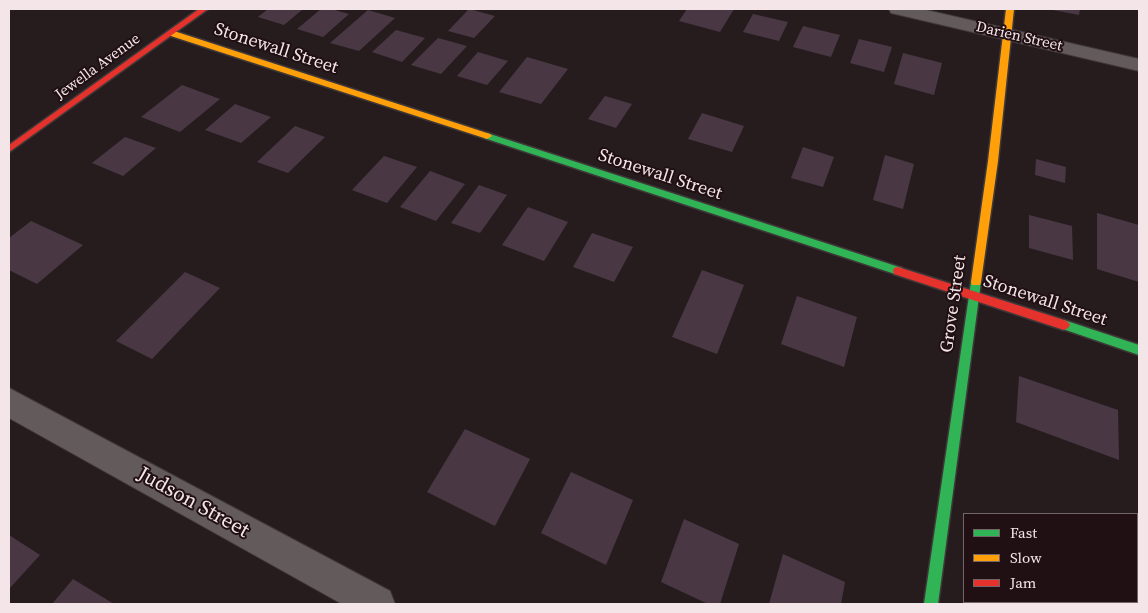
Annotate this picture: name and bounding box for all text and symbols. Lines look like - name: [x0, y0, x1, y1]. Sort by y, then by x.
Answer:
- street label: Darien Street: [974, 18, 1064, 56]
- street label: Stonewall Street: [211, 19, 341, 79]
- street label: Jewella Avenue: [52, 30, 144, 104]
- street label: Stonewall Street: [595, 145, 725, 205]
- street label: Grove Street: [936, 254, 972, 354]
- street label: Stonewall Street: [980, 271, 1110, 331]
- street label: Judson Street: [133, 462, 253, 544]
- legend: [963, 513, 1138, 603]
- text: Fast: [1010, 522, 1037, 543]
- text: Slow: [1010, 547, 1042, 568]
- text: Jam: [1010, 572, 1036, 593]

